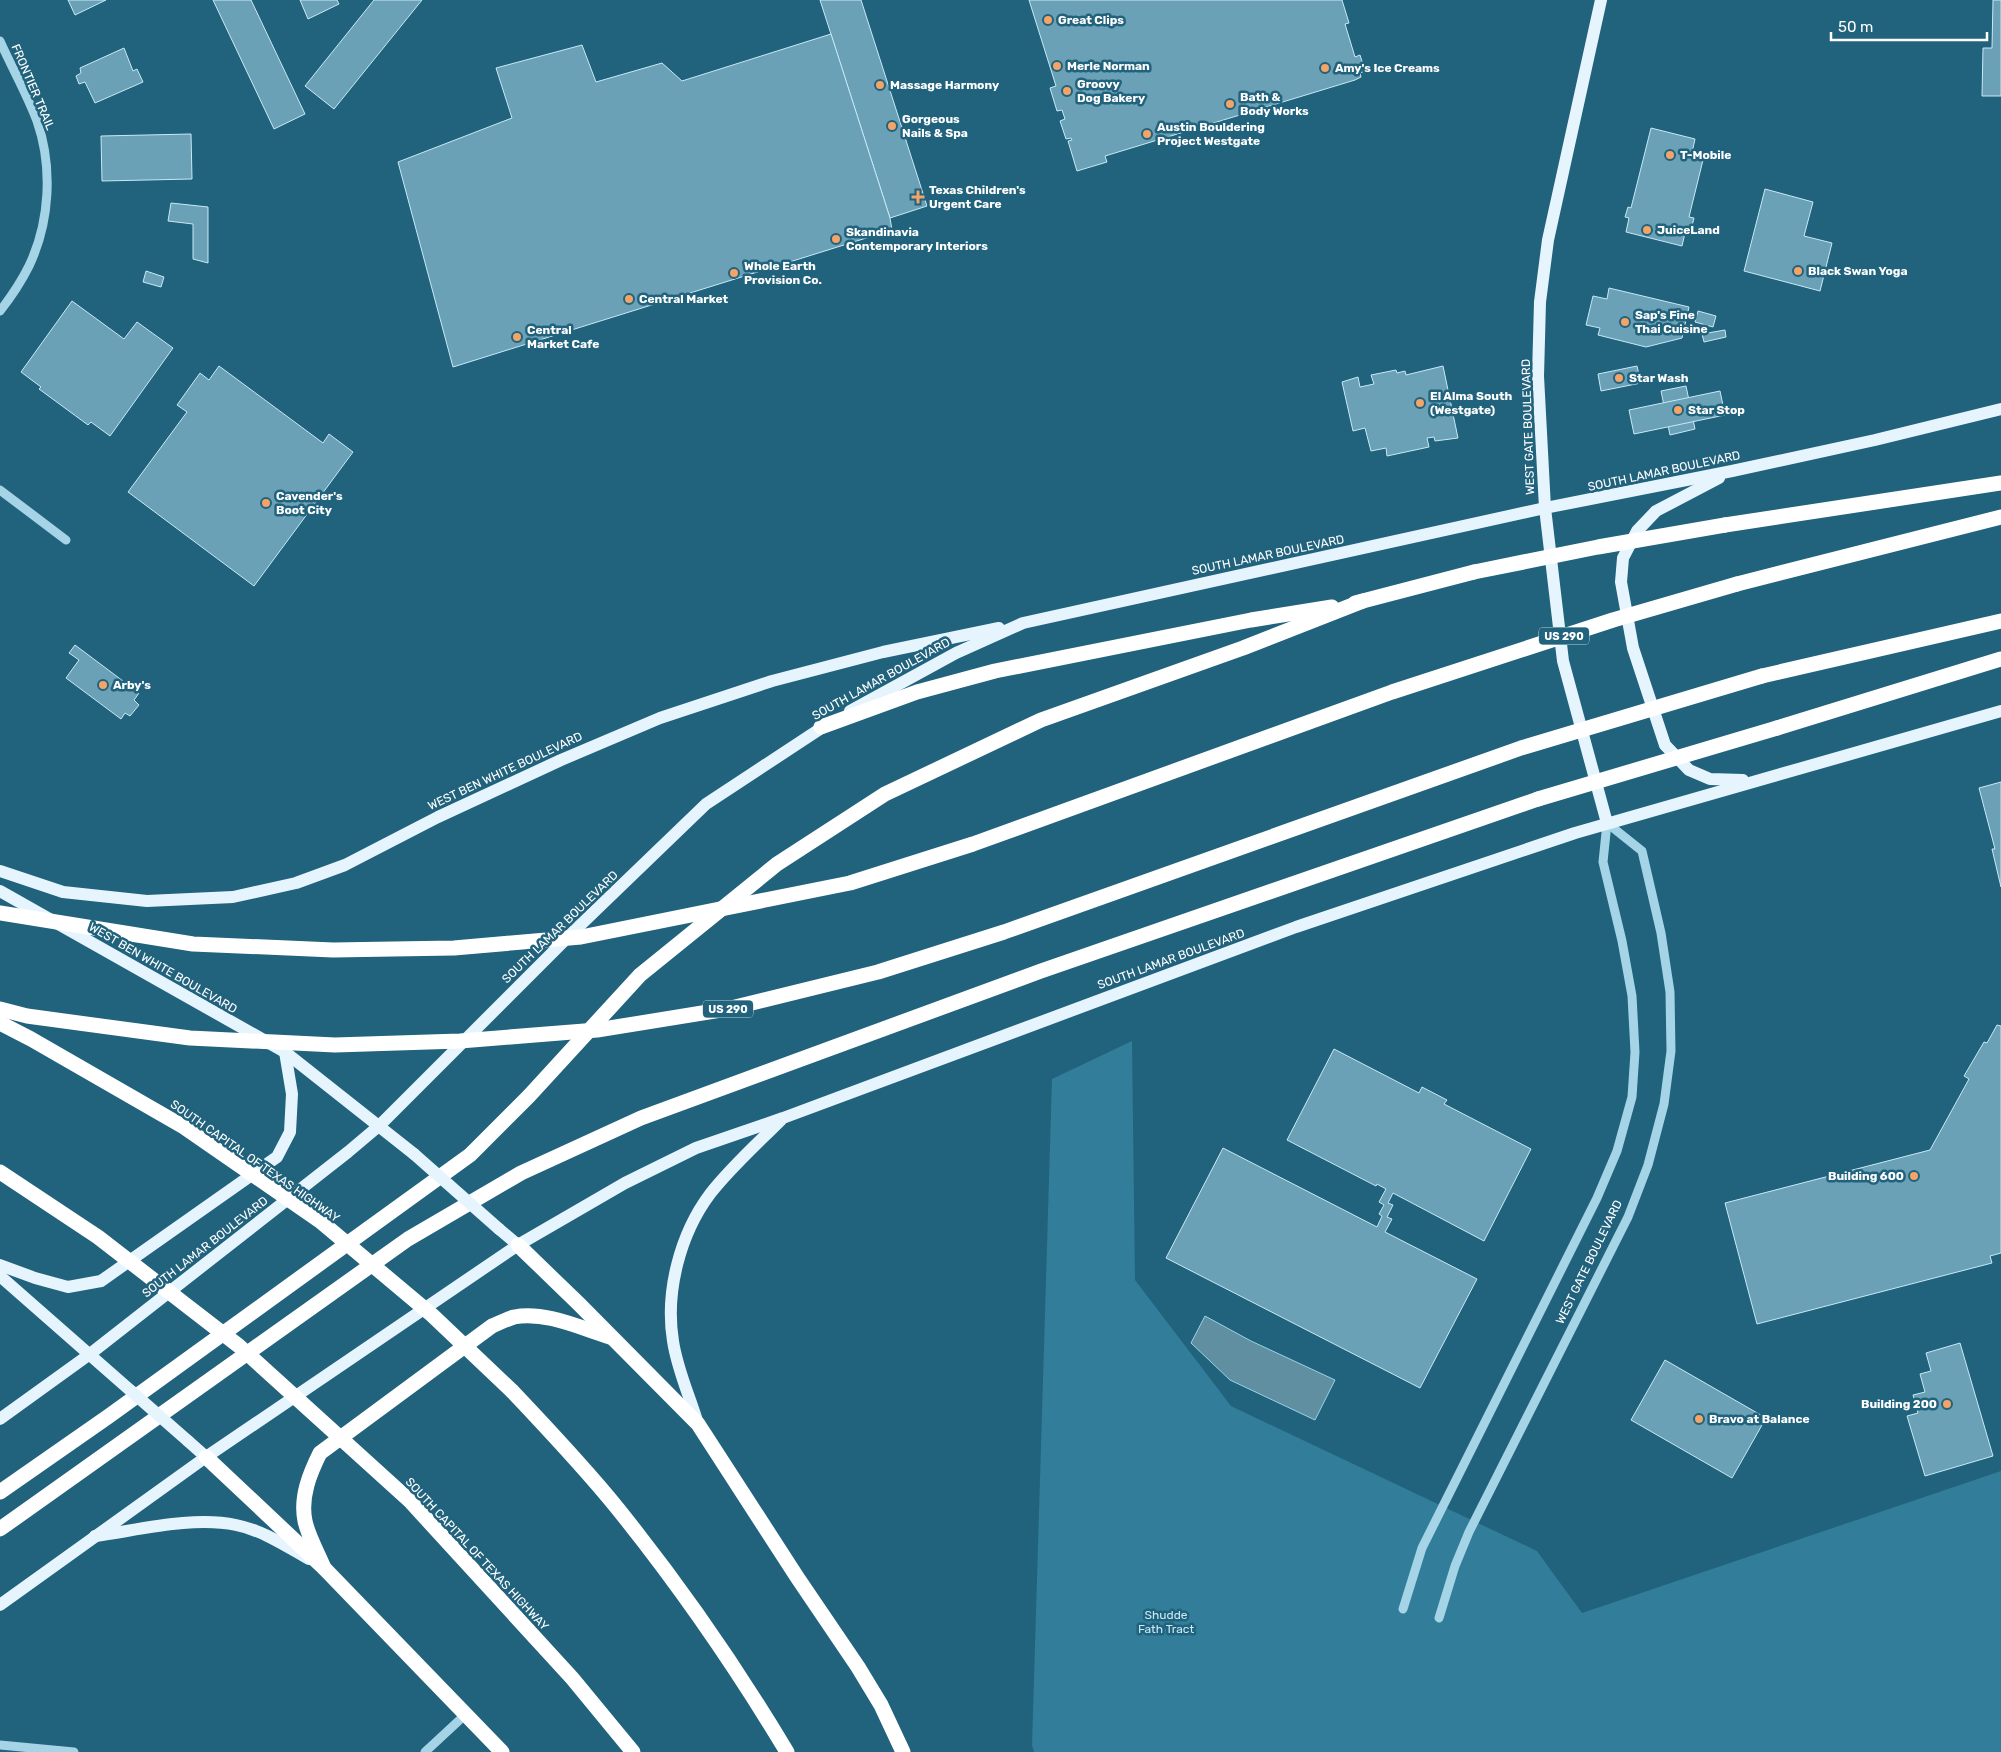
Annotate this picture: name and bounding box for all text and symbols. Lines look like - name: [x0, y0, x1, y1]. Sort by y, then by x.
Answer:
- scale bar: [1831, 10, 1987, 42]
- place label: Great Clips: [1058, 13, 1124, 27]
- marker: Great Clips: [1042, 14, 1054, 26]
- text: 50 m: [1838, 18, 1873, 36]
- street label: FRONTIER TRAIL: [9, 42, 58, 132]
- place label: Merle Norman: [1067, 59, 1150, 73]
- marker: Merle Norman: [1051, 60, 1063, 72]
- place label: Amy's Ice Creams: [1335, 61, 1440, 75]
- marker: Amy's Ice Creams: [1319, 62, 1331, 74]
- place label: Groovy Dog Bakery: [1077, 77, 1145, 105]
- place label: Massage Harmony: [890, 78, 999, 92]
- marker: Massage Harmony: [874, 79, 886, 91]
- marker: Groovy Dog Bakery: [1061, 85, 1073, 97]
- place label: Bath & Body Works: [1240, 90, 1309, 118]
- marker: Bath & Body Works: [1224, 98, 1236, 110]
- place label: Gorgeous Nails & Spa: [902, 112, 968, 140]
- marker: Gorgeous Nails & Spa: [886, 120, 898, 132]
- place label: Austin Bouldering Project Westgate: [1157, 120, 1265, 148]
- marker: Austin Bouldering Project Westgate: [1141, 128, 1153, 140]
- place label: T-Mobile: [1680, 148, 1731, 162]
- marker: T-Mobile: [1664, 149, 1676, 161]
- place label: Texas Children's Urgent Care: [929, 183, 1026, 211]
- marker: Texas Children's Urgent Care: [911, 190, 925, 204]
- place label: JuiceLand: [1657, 223, 1720, 237]
- marker: JuiceLand: [1641, 224, 1653, 236]
- place label: Skandinavia Contemporary Interiors: [846, 225, 988, 253]
- marker: Skandinavia Contemporary Interiors: [830, 233, 842, 245]
- place label: Whole Earth Provision Co.: [744, 259, 822, 287]
- place label: Black Swan Yoga: [1808, 264, 1908, 278]
- marker: Black Swan Yoga: [1792, 265, 1804, 277]
- marker: Whole Earth Provision Co.: [728, 267, 740, 279]
- place label: Central Market: [639, 292, 729, 306]
- marker: Central Market: [623, 293, 635, 305]
- place label: Sap's Fine Thai Cuisine: [1635, 308, 1708, 336]
- marker: Sap's Fine Thai Cuisine: [1619, 316, 1631, 328]
- place label: Central Market Cafe: [527, 323, 599, 351]
- marker: Central Market Cafe: [511, 331, 523, 343]
- street label: WEST GATE BOULEVARD: [1519, 359, 1537, 495]
- place label: Star Wash: [1629, 371, 1689, 385]
- marker: Star Wash: [1613, 372, 1625, 384]
- place label: El Alma South (Westgate): [1430, 389, 1513, 417]
- marker: El Alma South (Westgate): [1414, 397, 1426, 409]
- place label: Star Stop: [1688, 403, 1745, 417]
- marker: Star Stop: [1672, 404, 1684, 416]
- street label: SOUTH LAMAR BOULEVARD: [1586, 448, 1742, 494]
- place label: Cavender's Boot City: [276, 489, 343, 517]
- marker: Cavender's Boot City: [260, 497, 272, 509]
- street label: SOUTH LAMAR BOULEVARD: [1190, 532, 1346, 578]
- road number: US 290: [1539, 628, 1589, 644]
- street label: SOUTH LAMAR BOULEVARD: [810, 635, 952, 723]
- place label: Arby's: [113, 678, 151, 692]
- marker: Arby's: [97, 679, 109, 691]
- street label: WEST BEN WHITE BOULEVARD: [426, 729, 584, 813]
- street label: SOUTH LAMAR BOULEVARD: [499, 868, 621, 986]
- street label: WEST BEN WHITE BOULEVARD: [86, 920, 240, 1016]
- street label: SOUTH LAMAR BOULEVARD: [1096, 926, 1246, 992]
- road number: US 290: [703, 1001, 753, 1018]
- street label: SOUTH CAPITAL OF TEXAS HIGHWAY: [168, 1097, 343, 1225]
- place label: Building 600: [1828, 1169, 1904, 1183]
- marker: Building 600: [1908, 1170, 1920, 1182]
- street label: SOUTH LAMAR BOULEVARD: [139, 1194, 271, 1300]
- street label: WEST GATE BOULEVARD: [1553, 1198, 1625, 1326]
- place label: Building 200: [1861, 1397, 1937, 1411]
- marker: Building 200: [1941, 1398, 1953, 1410]
- place label: Bravo at Balance: [1709, 1412, 1810, 1426]
- marker: Bravo at Balance: [1693, 1413, 1705, 1425]
- street label: SOUTH CAPITAL OF TEXAS HIGHWAY: [403, 1475, 552, 1633]
- park label: Shudde Fath Tract: [1138, 1608, 1194, 1636]

